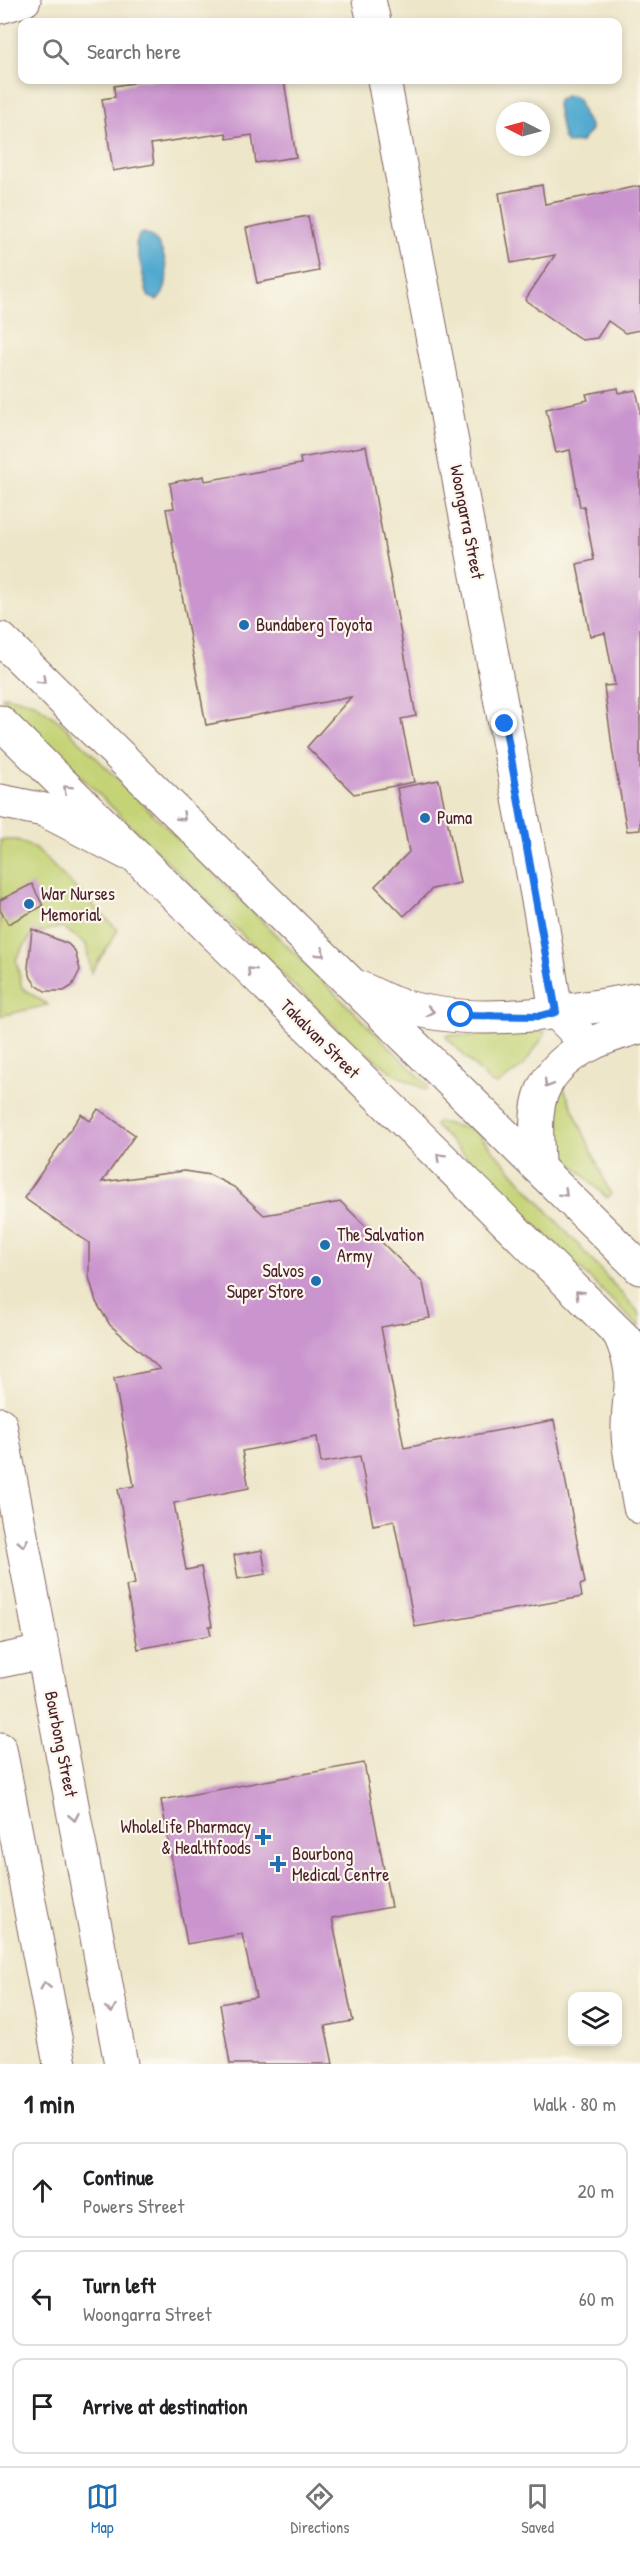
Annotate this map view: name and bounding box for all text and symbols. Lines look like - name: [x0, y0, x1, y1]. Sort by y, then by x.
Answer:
- search box: [18, 18, 622, 84]
- icon: search: [39, 35, 72, 68]
- text: Search here: [87, 36, 181, 66]
- north arrow: [496, 102, 550, 156]
- street label: Woongarra Street: [444, 463, 491, 582]
- place label: Bundaberg Toyota: [256, 612, 372, 637]
- marker: Bundaberg Toyota: [237, 618, 251, 632]
- one-way arrow: [36, 673, 46, 684]
- route end: [491, 710, 517, 736]
- one-way arrow: [64, 785, 74, 796]
- place label: Puma: [437, 805, 472, 830]
- one-way arrow: [174, 809, 185, 820]
- marker: Puma: [418, 811, 432, 825]
- place label: War Nurses Memorial: [41, 881, 115, 927]
- marker: War Nurses Memorial: [22, 897, 36, 911]
- one-way arrow: [314, 945, 325, 956]
- one-way arrow: [247, 967, 258, 978]
- street label: Takalvan Street: [275, 993, 366, 1085]
- route start: [447, 1001, 473, 1027]
- one-way arrow: [426, 1005, 435, 1017]
- one-way arrow: [543, 1078, 555, 1088]
- one-way arrow: [436, 1154, 447, 1165]
- one-way arrow: [558, 1186, 568, 1197]
- place label: The Salvation Army: [337, 1222, 424, 1268]
- marker: The Salvation Army: [318, 1238, 332, 1252]
- place label: Salvos Super Store: [227, 1258, 304, 1304]
- marker: Salvos Super Store: [309, 1274, 323, 1288]
- one-way arrow: [575, 1291, 586, 1302]
- one-way arrow: [16, 1538, 29, 1548]
- street label: Bourbong Street: [39, 1689, 84, 1800]
- one-way arrow: [67, 1812, 80, 1822]
- place label: WholeLife Pharmacy & Healthfoods: [121, 1814, 251, 1860]
- marker: WholeLife Pharmacy & Healthfoods: [256, 1830, 270, 1844]
- place label: Bourbong Medical Centre: [292, 1841, 389, 1887]
- marker: Bourbong Medical Centre: [269, 1855, 287, 1873]
- one-way arrow: [39, 1981, 52, 1991]
- map controls: [568, 1992, 622, 2046]
- button: layers: [568, 1992, 622, 2046]
- one-way arrow: [104, 2003, 117, 2013]
- text: 1 min: [24, 2086, 75, 2121]
- text: Walk · 80 m: [533, 2090, 616, 2117]
- text: Continue: [83, 2162, 154, 2192]
- icon: ahead: [26, 2174, 59, 2207]
- text: 20 m: [577, 2177, 614, 2204]
- text: Powers Street: [83, 2192, 184, 2219]
- text: Turn left: [83, 2270, 156, 2300]
- icon: left: [26, 2282, 59, 2315]
- text: 60 m: [579, 2285, 614, 2312]
- text: Woongarra Street: [83, 2300, 212, 2327]
- icon: arrive: [26, 2390, 59, 2423]
- text: Arrive at destination: [83, 2391, 248, 2421]
- tab: Map: [86, 2480, 119, 2538]
- tab: Directions: [291, 2480, 349, 2538]
- tab: Saved: [521, 2480, 554, 2538]

